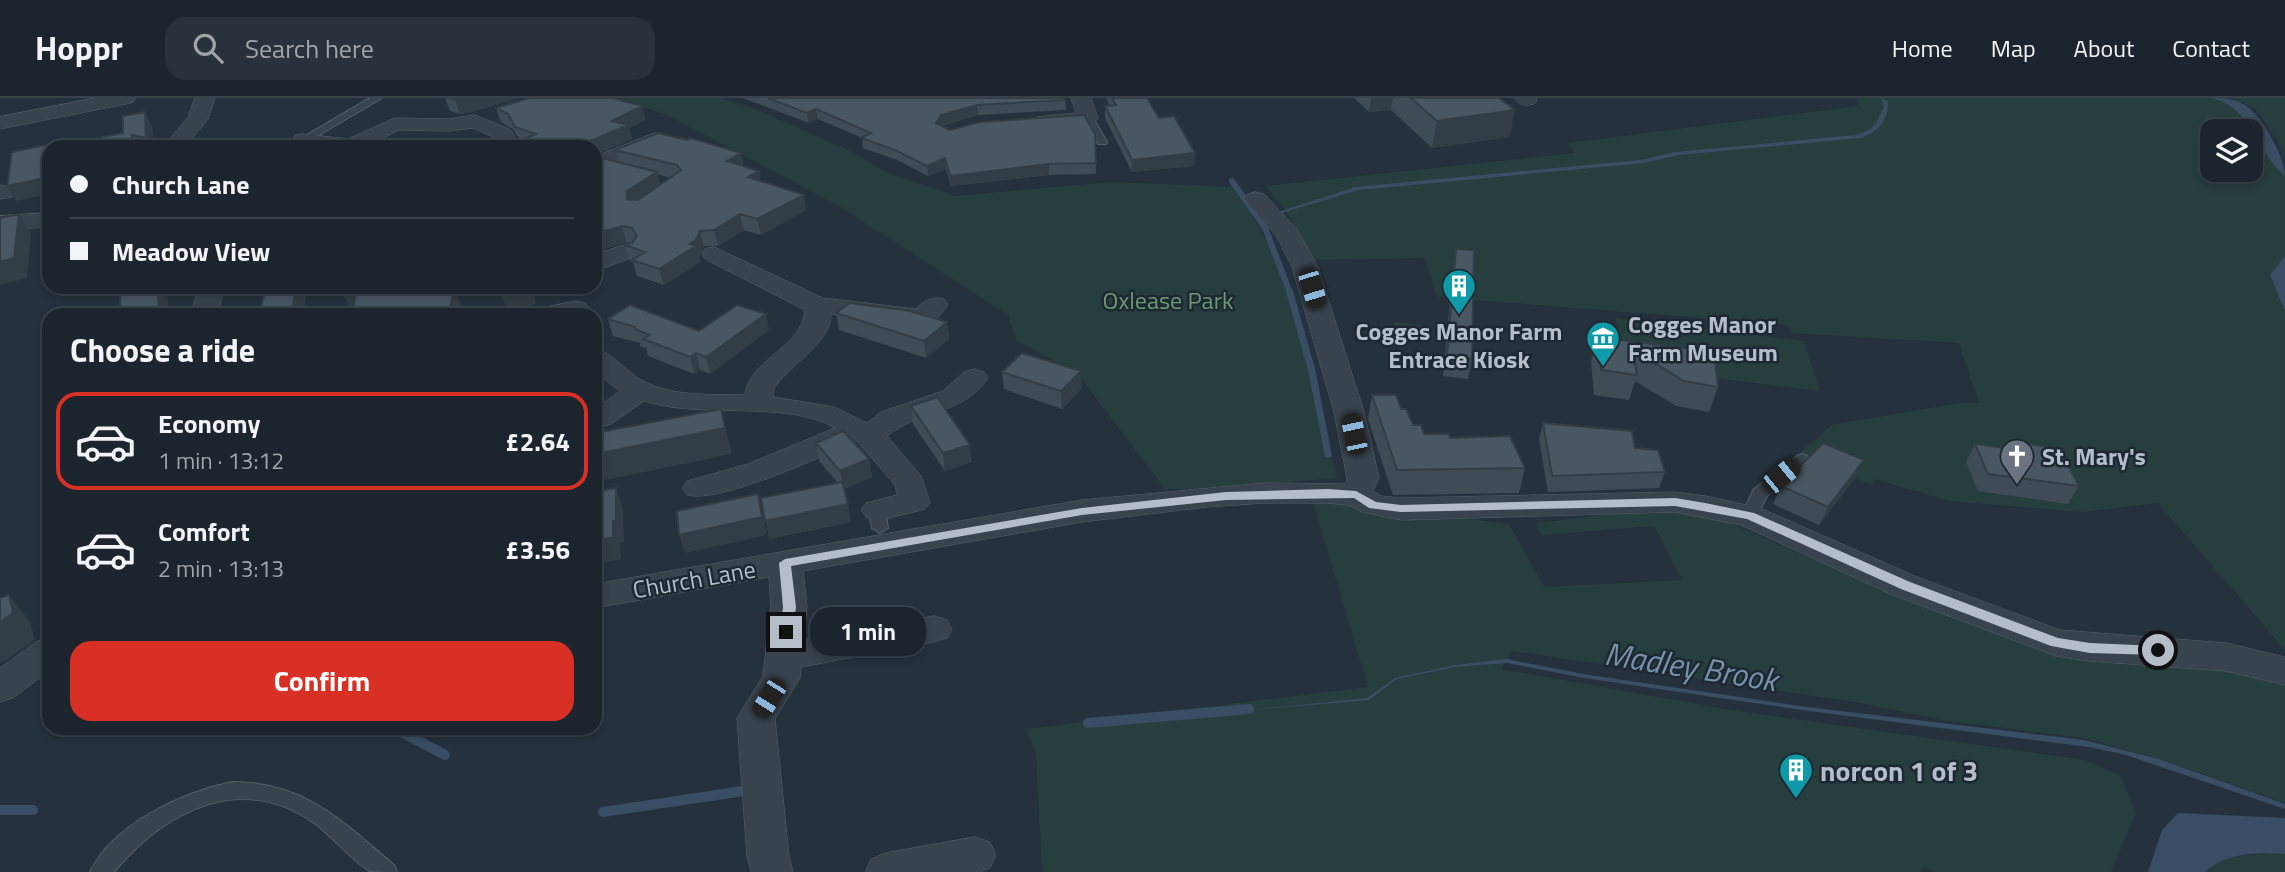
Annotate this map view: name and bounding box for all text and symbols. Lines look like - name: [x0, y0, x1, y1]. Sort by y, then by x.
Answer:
- search box: [165, 17, 655, 80]
- text: Hoppr: [35, 23, 123, 73]
- icon: search: [189, 29, 227, 67]
- text: Search here: [245, 29, 374, 68]
- text: Home: [1892, 30, 1953, 66]
- text: Map: [1991, 30, 2036, 66]
- text: About: [2074, 30, 2134, 66]
- text: Contact: [2172, 30, 2250, 66]
- map controls: [2200, 119, 2263, 182]
- button: layers: [2200, 119, 2263, 182]
- text: Church Lane: [112, 165, 249, 204]
- text: Meadow View: [112, 232, 270, 271]
- car: [1296, 265, 1329, 311]
- building icon: Cogges Manor Farm Entrace Kiosk: [1440, 267, 1478, 316]
- park label: Oxlease Park: [1103, 282, 1234, 318]
- place label: Cogges Manor Farm Museum: [1628, 306, 1778, 370]
- place label: Cogges Manor Farm Entrace Kiosk: [1356, 313, 1562, 377]
- museum icon: Cogges Manor Farm Museum: [1584, 319, 1622, 368]
- text: Choose a ride: [70, 326, 255, 374]
- text: Economy: [158, 404, 260, 443]
- icon: car: [74, 410, 137, 473]
- car: [1340, 411, 1369, 457]
- text: £2.64: [505, 422, 570, 461]
- church icon: St. Mary's: [1998, 437, 2036, 486]
- place label: St. Mary's: [2042, 438, 2146, 474]
- text: 1 min · 13:12: [158, 443, 284, 478]
- car: [1759, 455, 1804, 497]
- text: Comfort: [158, 512, 250, 551]
- icon: car: [74, 518, 137, 581]
- text: £3.56: [505, 530, 570, 569]
- text: 2 min · 13:13: [158, 551, 284, 586]
- street label: Church Lane: [630, 551, 758, 607]
- callout: 1 min: [810, 608, 926, 656]
- text: 1 min: [840, 614, 896, 649]
- route end: [770, 616, 802, 648]
- water label: Madley Brook: [1601, 629, 1784, 704]
- route start: [2142, 634, 2174, 666]
- button: Confirm: [70, 641, 574, 721]
- car: [749, 675, 790, 721]
- place label: norcon 1 of 3: [1820, 749, 1978, 792]
- building icon: norcon 1 of 3: [1777, 751, 1815, 800]

